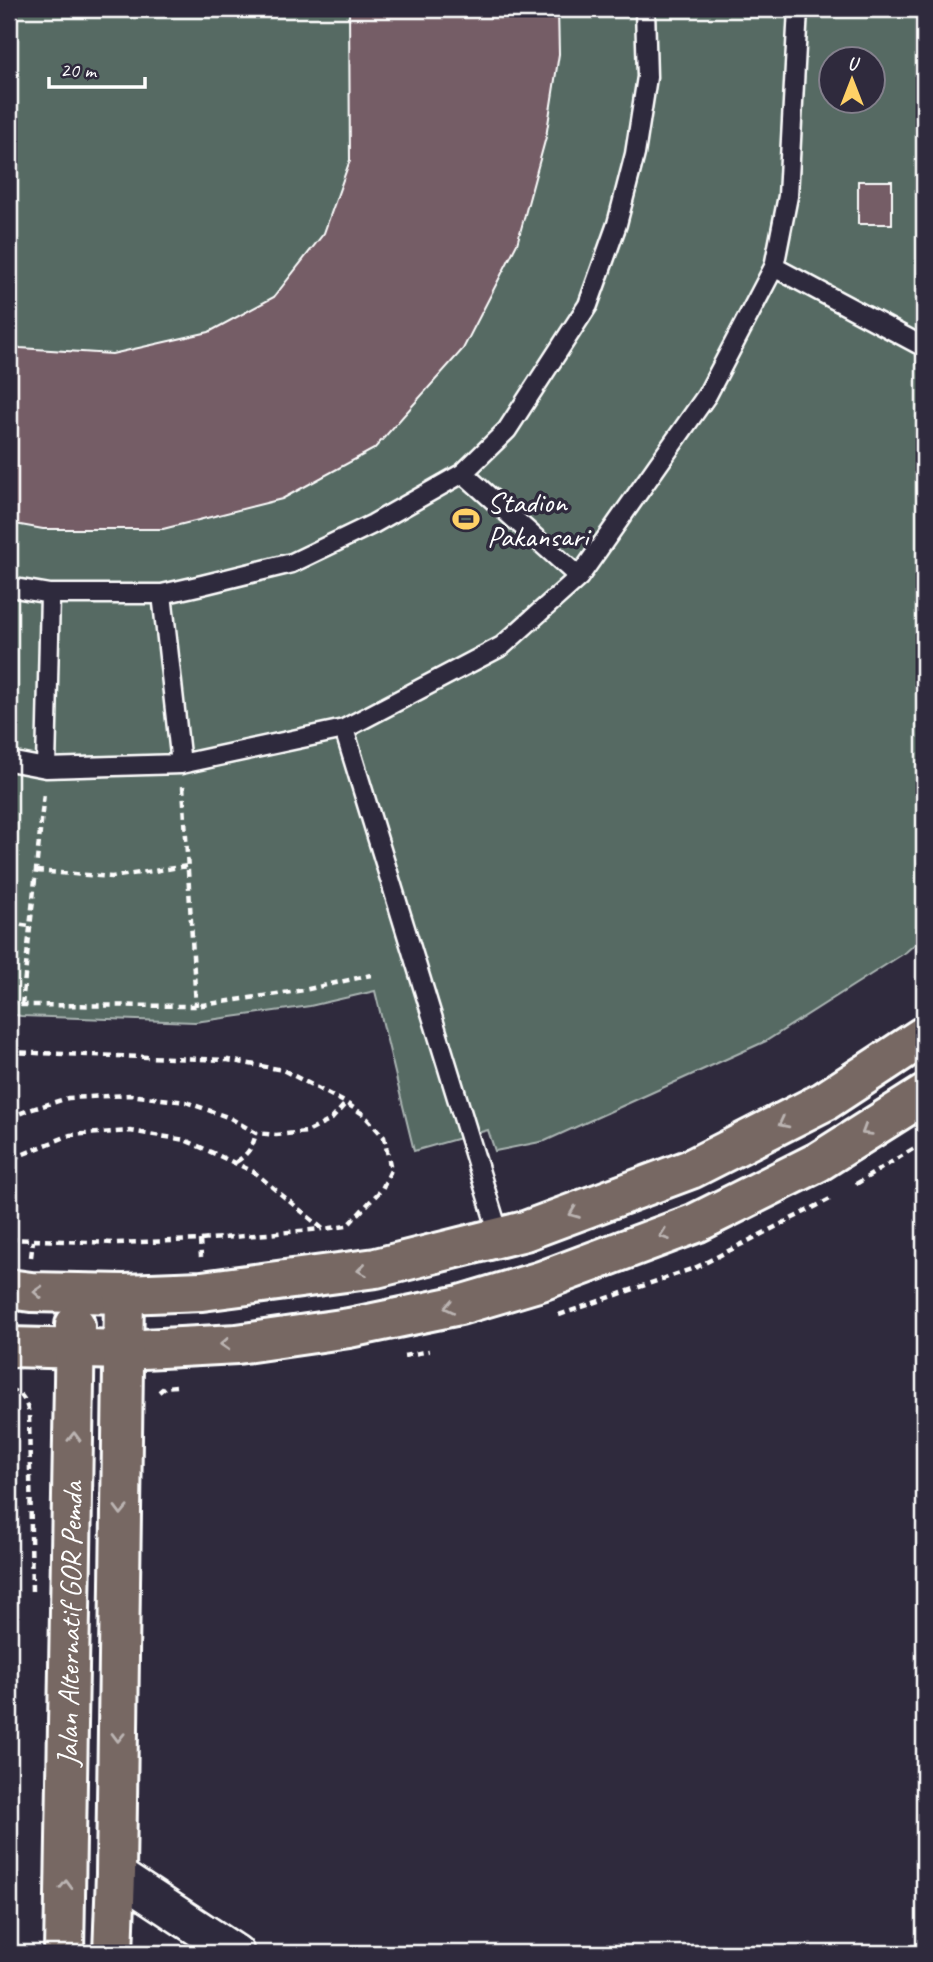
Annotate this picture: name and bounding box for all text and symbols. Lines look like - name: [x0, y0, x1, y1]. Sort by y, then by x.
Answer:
- scale bar: [49, 46, 145, 90]
- north arrow: [818, 46, 888, 116]
- text: U: [847, 52, 860, 76]
- text: 20 m: [60, 57, 98, 83]
- place label: Stadion Pakansari: [487, 483, 592, 555]
- sports icon: Stadion Pakansari: [451, 504, 481, 534]
- one-way arrow: [778, 1114, 790, 1128]
- one-way arrow: [861, 1123, 874, 1136]
- one-way arrow: [569, 1205, 581, 1219]
- one-way arrow: [659, 1227, 671, 1241]
- one-way arrow: [356, 1262, 368, 1277]
- one-way arrow: [32, 1284, 43, 1299]
- one-way arrow: [443, 1299, 455, 1313]
- one-way arrow: [219, 1337, 230, 1352]
- one-way arrow: [66, 1431, 81, 1442]
- street label: Jalan Alternatif GOR Pemda: [48, 1479, 91, 1769]
- one-way arrow: [114, 1504, 129, 1515]
- one-way arrow: [110, 1732, 126, 1743]
- one-way arrow: [58, 1879, 74, 1890]

